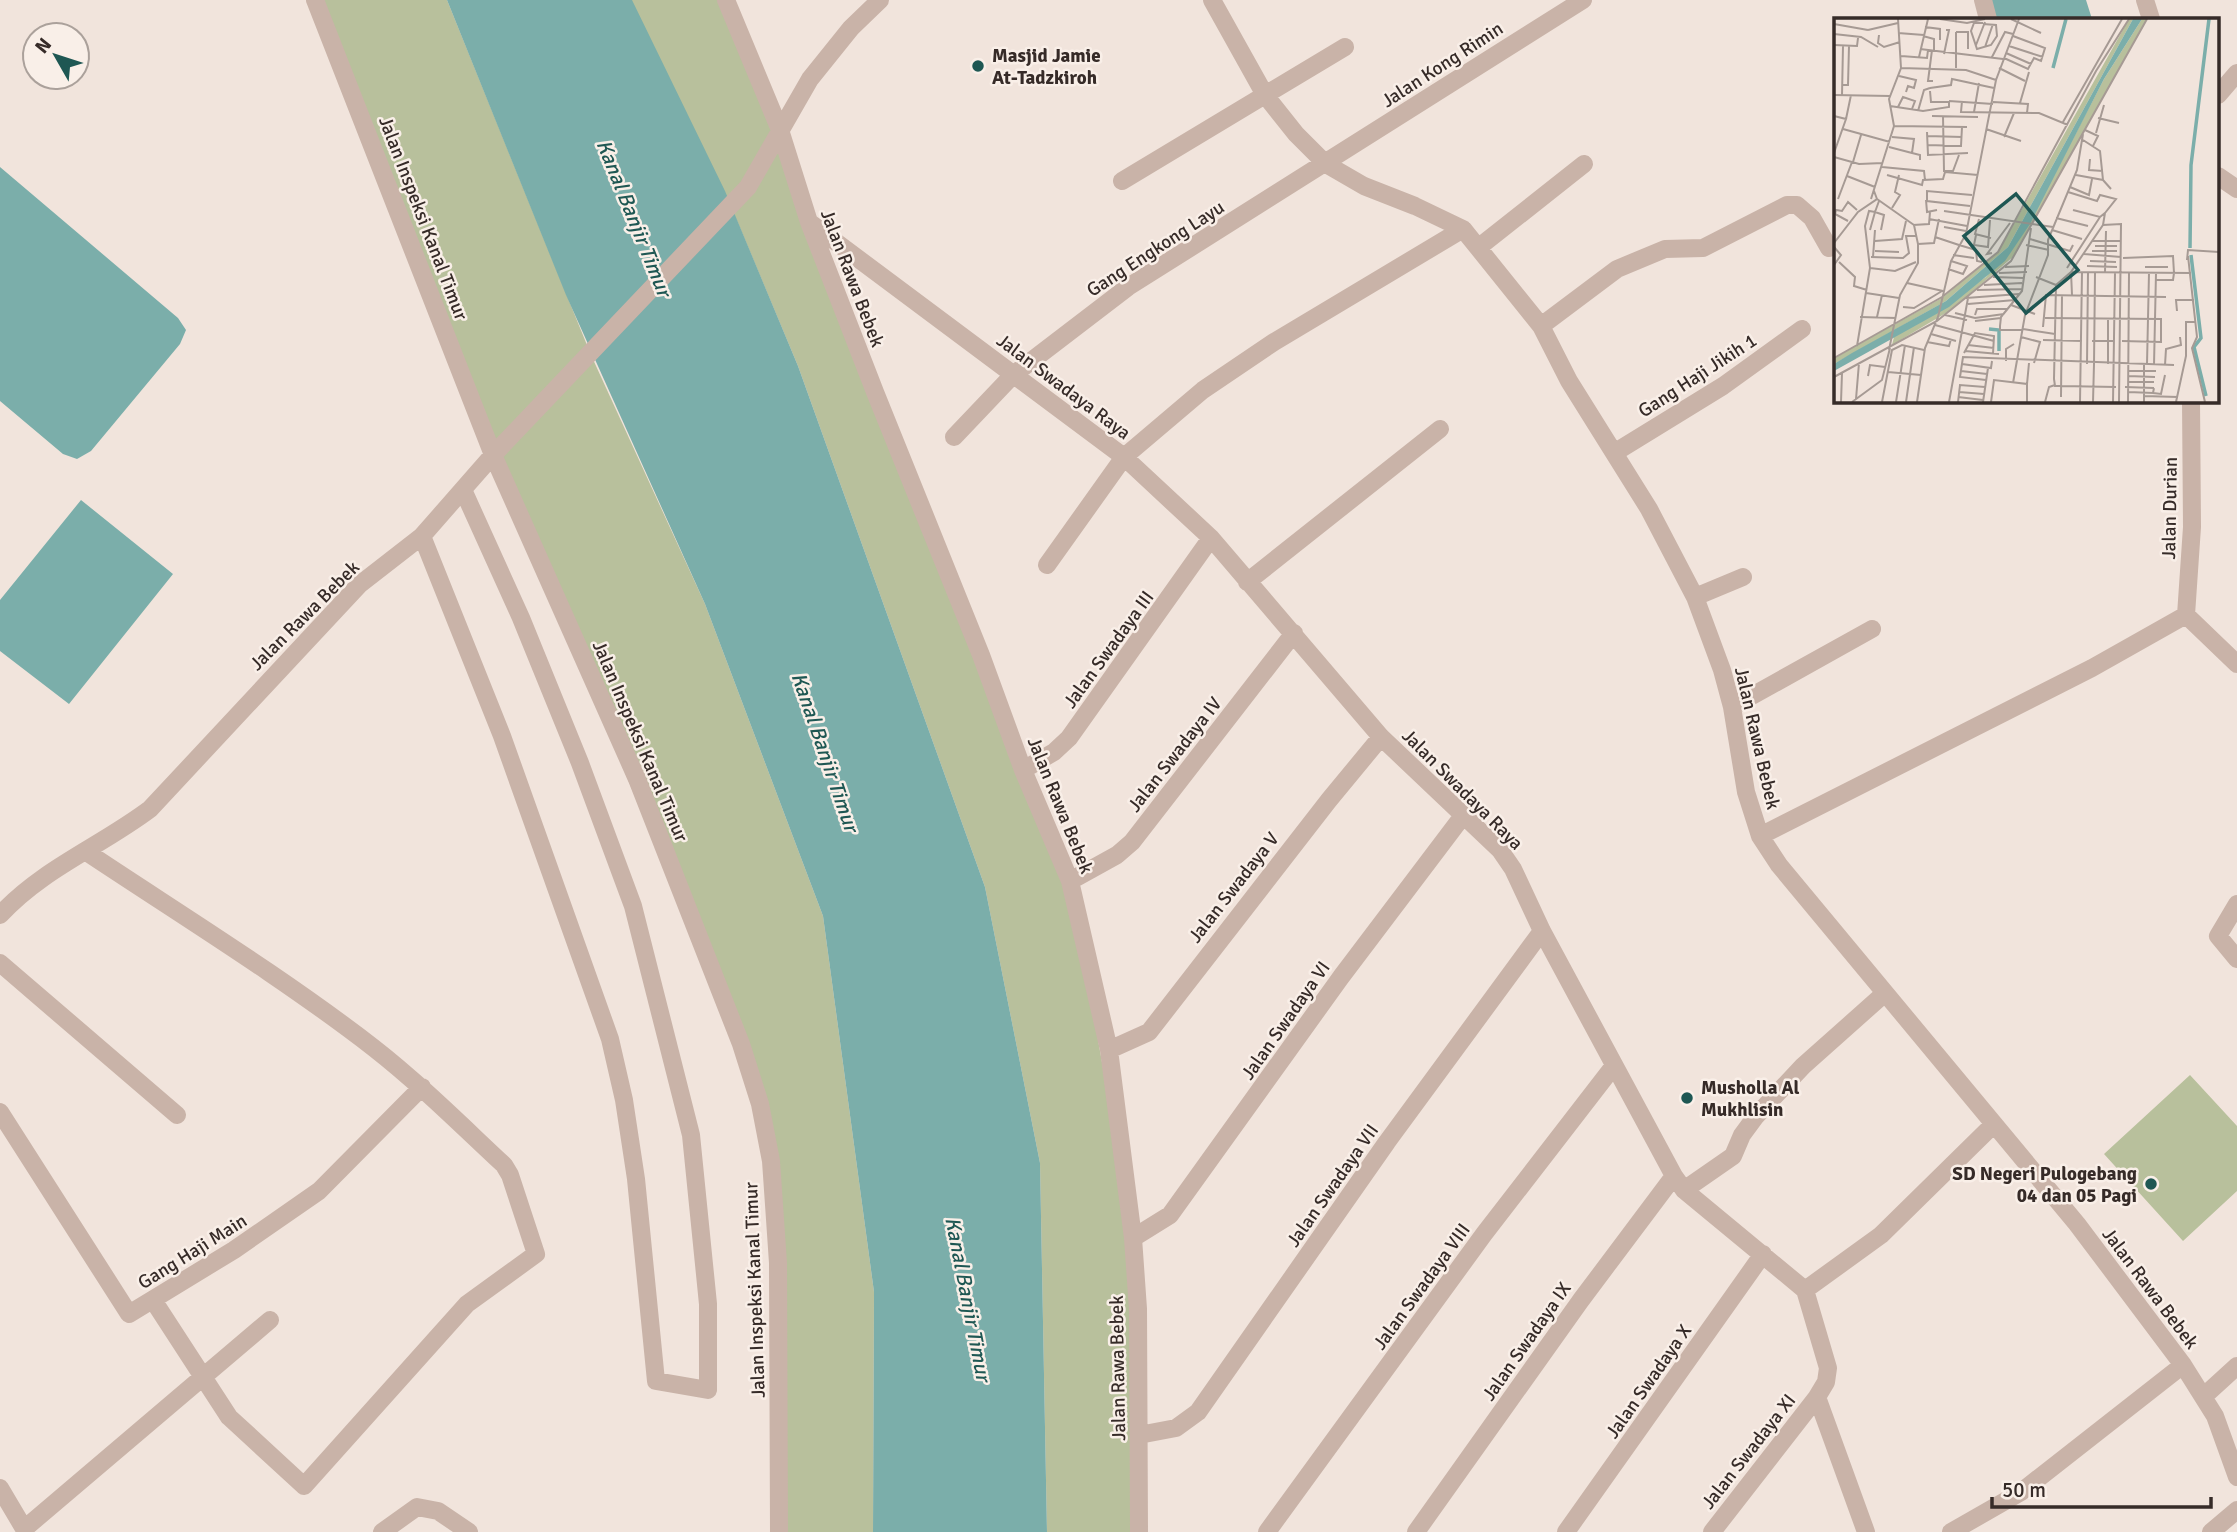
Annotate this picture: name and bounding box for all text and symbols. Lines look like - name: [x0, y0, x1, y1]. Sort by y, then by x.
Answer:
- street label: Jalan Kong Rimin: [1377, 17, 1508, 113]
- inset map: [1834, 18, 2220, 402]
- north arrow: [21, 21, 91, 91]
- text: N: [30, 33, 57, 59]
- place label: Masjid Jamie At-Tadzkiroh: [992, 44, 1101, 90]
- marker: Masjid Jamie At-Tadzkiroh: [970, 58, 986, 74]
- street label: Jalan Inspeksi Kanal Timur: [373, 113, 473, 324]
- water label: Kanal Banjir Timur: [591, 136, 679, 303]
- street label: Gang Engkong Layu: [1082, 195, 1229, 302]
- street label: Jalan Rawa Bebek: [815, 206, 890, 351]
- street label: Jalan Swadaya Raya: [992, 329, 1135, 445]
- street label: Gang Haji Jikih 1: [1634, 329, 1761, 423]
- street label: Jalan Durian: [2157, 457, 2183, 560]
- street label: Jalan Rawa Bebek: [245, 555, 365, 676]
- street label: Jalan Swadaya III: [1058, 586, 1159, 713]
- street label: Jalan Inspeksi Kanal Timur: [587, 637, 693, 846]
- street label: Jalan Rawa Bebek: [1729, 665, 1785, 812]
- water label: Kanal Banjir Timur: [786, 669, 865, 838]
- street label: Jalan Swadaya IV: [1122, 692, 1227, 817]
- street label: Jalan Swadaya Raya: [1397, 724, 1528, 855]
- street label: Jalan Rawa Bebek: [1022, 733, 1099, 878]
- street label: Jalan Swadaya V: [1183, 828, 1284, 948]
- street label: Jalan Swadaya VI: [1236, 957, 1336, 1084]
- place label: Musholla Al Mukhlisin: [1701, 1076, 1800, 1122]
- marker: Musholla Al Mukhlisin: [1679, 1090, 1695, 1106]
- street label: Jalan Swadaya VII: [1281, 1119, 1384, 1252]
- place label: SD Negeri Pulogebang 04 dan 05 Pagi: [1952, 1162, 2137, 1208]
- marker: SD Negeri Pulogebang 04 dan 05 Pagi: [2143, 1176, 2159, 1192]
- street label: Jalan Inspeksi Kanal Timur: [739, 1182, 771, 1398]
- street label: Gang Haji Main: [134, 1209, 251, 1295]
- water label: Kanal Banjir Timur: [939, 1215, 997, 1387]
- street label: Jalan Swadaya VIII: [1368, 1219, 1476, 1354]
- street label: Jalan Rawa Bebek: [2097, 1223, 2204, 1354]
- street label: Jalan Swadaya IX: [1477, 1278, 1577, 1406]
- street label: Jalan Rawa Bebek: [1105, 1295, 1131, 1441]
- street label: Jalan Swadaya X: [1601, 1320, 1697, 1443]
- street label: Jalan Swadaya XI: [1696, 1389, 1801, 1514]
- scale bar: [1992, 1466, 2211, 1510]
- text: 50 m: [2002, 1477, 2046, 1503]

